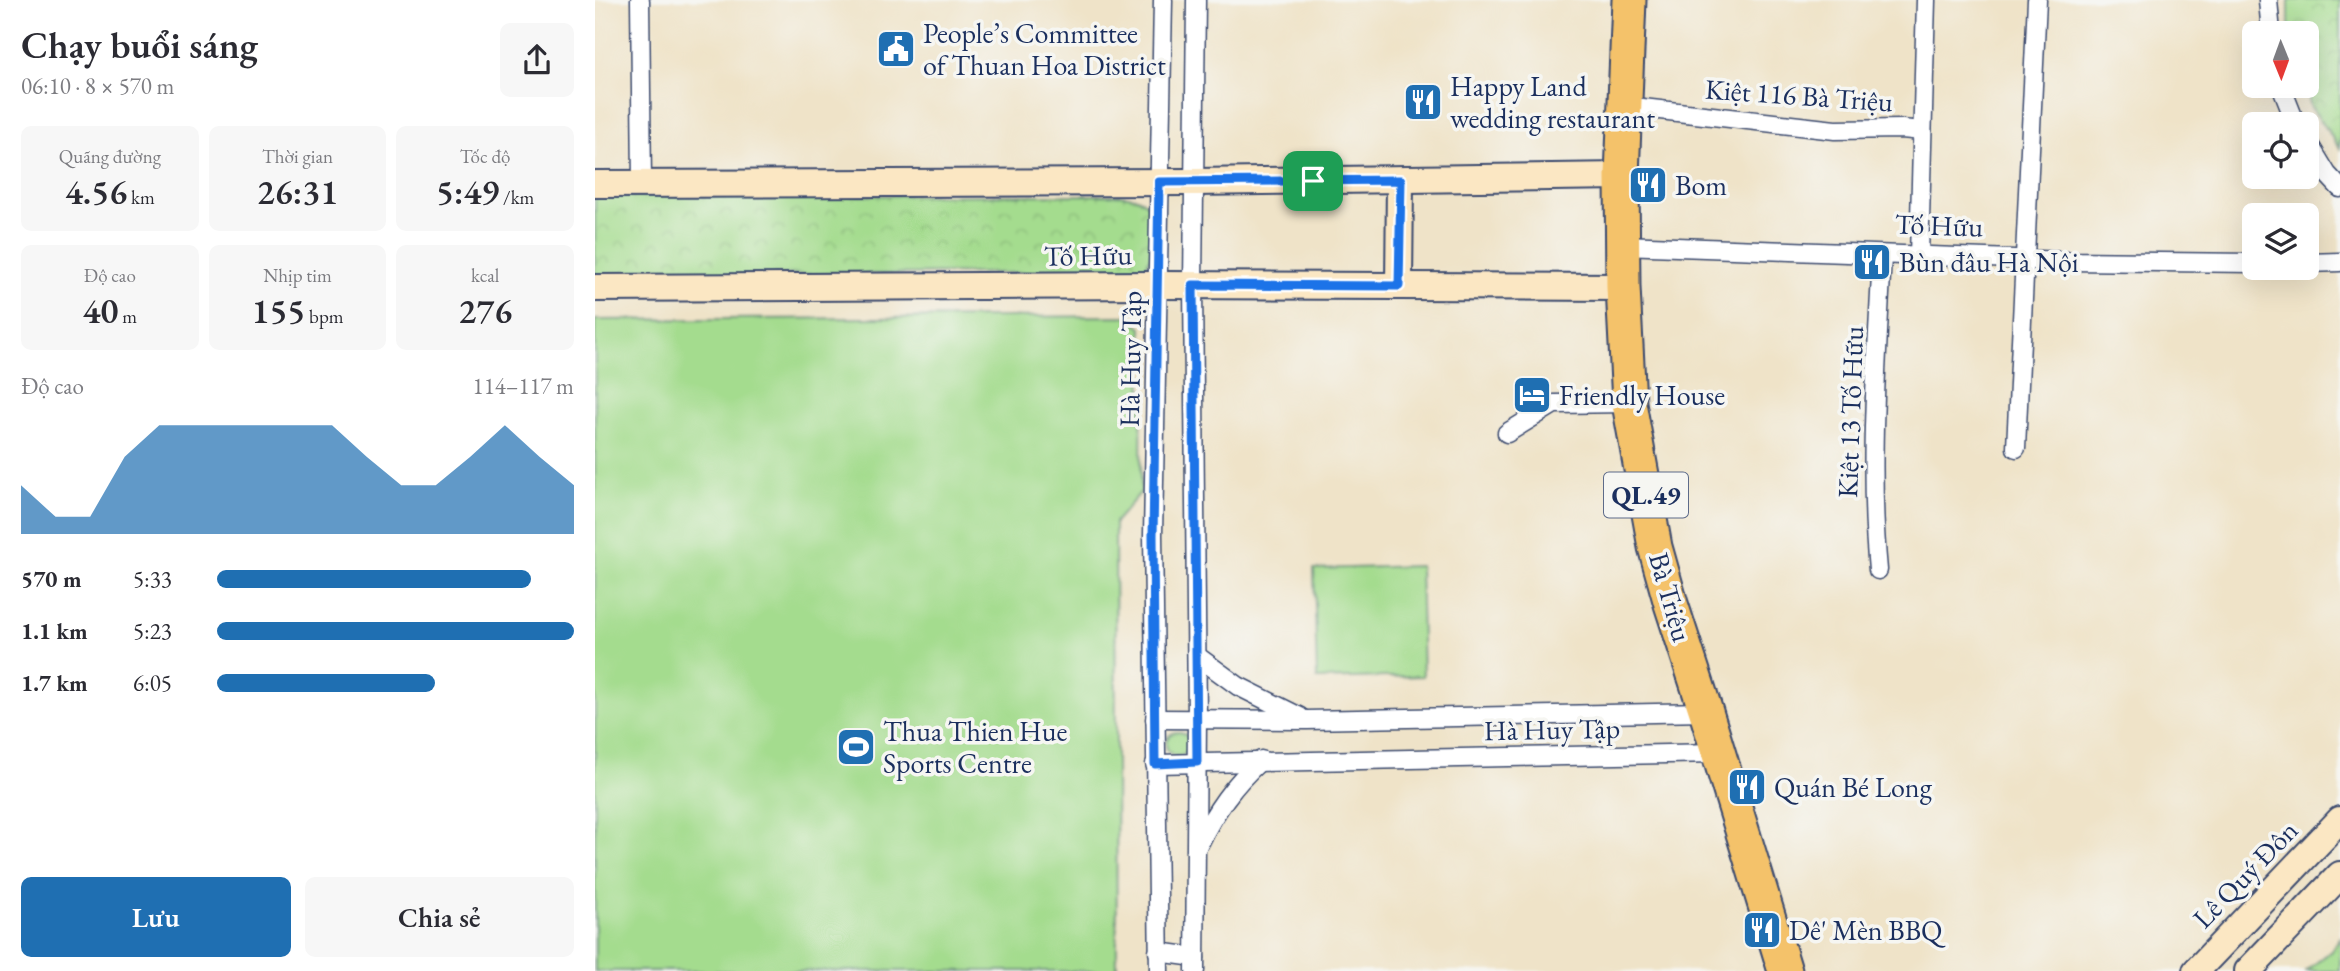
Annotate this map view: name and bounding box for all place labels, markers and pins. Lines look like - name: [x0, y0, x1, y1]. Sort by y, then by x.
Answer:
- place label: People’s Committee of Thuan Hoa District: [923, 15, 1166, 83]
- public building icon: People’s Committee of Thuan Hoa District: [875, 28, 917, 70]
- place label: Happy Land wedding restaurant: [1450, 68, 1655, 136]
- restaurant icon: Happy Land wedding restaurant: [1402, 81, 1444, 123]
- pin: [1283, 151, 1343, 211]
- restaurant icon: Bom: [1627, 164, 1669, 206]
- place label: Bom: [1675, 167, 1727, 203]
- restaurant icon: Bùn đâu Hà Nội: [1851, 241, 1893, 283]
- place label: Bùn đâu Hà Nội: [1899, 244, 2079, 280]
- hotel icon: Friendly House: [1511, 374, 1553, 416]
- place label: Friendly House: [1559, 377, 1725, 413]
- place label: Thua Thien Hue Sports Centre: [883, 713, 1067, 781]
- sports icon: Thua Thien Hue Sports Centre: [835, 726, 877, 768]
- restaurant icon: Quán Bé Long: [1726, 766, 1768, 808]
- place label: Quán Bé Long: [1774, 769, 1933, 805]
- restaurant icon: Dê' Mèn BBQ: [1741, 909, 1783, 951]
- place label: Dê' Mèn BBQ: [1789, 912, 1946, 948]

